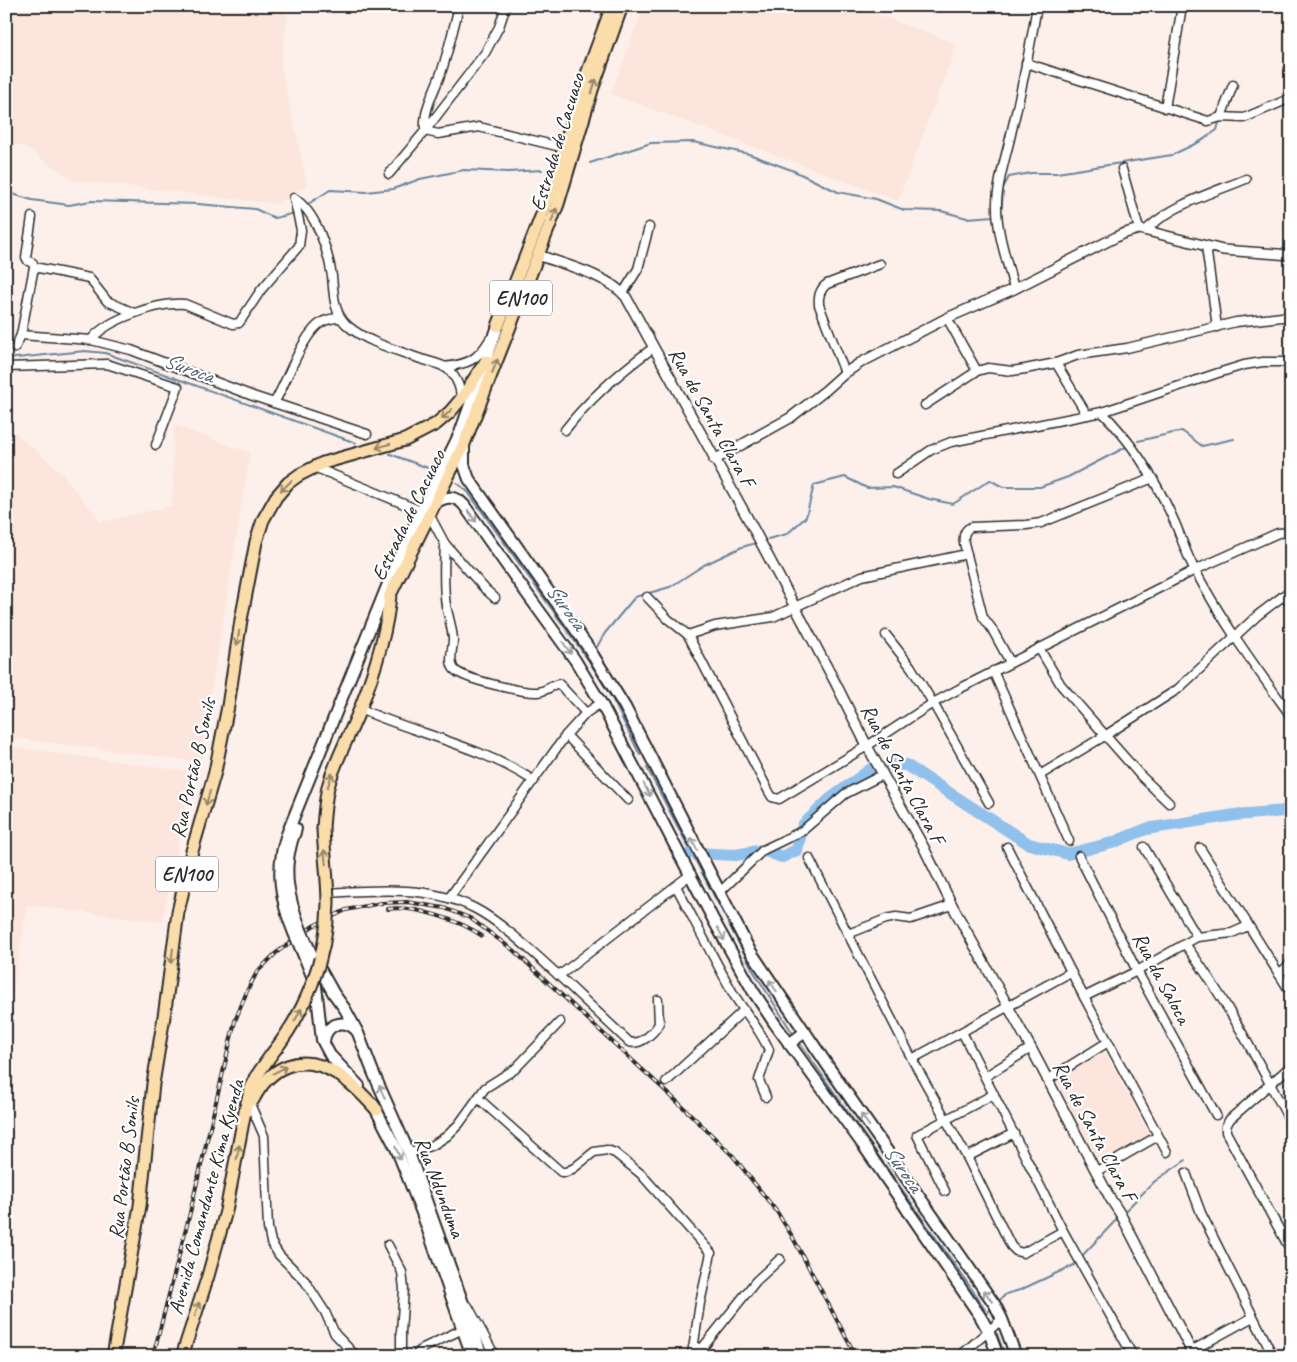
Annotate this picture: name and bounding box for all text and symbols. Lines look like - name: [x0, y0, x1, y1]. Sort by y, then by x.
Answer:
- street label: Estrada de Cacuaco: [524, 69, 591, 214]
- one-way arrow: [589, 78, 599, 94]
- one-way arrow: [550, 207, 559, 223]
- road number: EN100: [490, 280, 552, 316]
- street label: Rua de Santa Clara F: [663, 343, 763, 494]
- water label: Suroca: [160, 346, 220, 391]
- one-way arrow: [490, 359, 500, 374]
- one-way arrow: [440, 408, 453, 420]
- one-way arrow: [375, 442, 391, 452]
- street label: Estrada de Cacuaco: [365, 444, 452, 585]
- one-way arrow: [280, 480, 292, 492]
- one-way arrow: [467, 509, 477, 523]
- water label: Suroca: [540, 578, 594, 638]
- one-way arrow: [232, 630, 242, 646]
- one-way arrow: [562, 641, 572, 655]
- street label: Rua Portão B Sonils: [164, 694, 222, 840]
- street label: Rua de Santa Clara F: [855, 699, 952, 851]
- one-way arrow: [326, 773, 336, 789]
- one-way arrow: [642, 782, 652, 797]
- one-way arrow: [202, 790, 212, 806]
- one-way arrow: [689, 837, 698, 852]
- one-way arrow: [320, 850, 330, 866]
- road number: EN100: [156, 856, 218, 892]
- one-way arrow: [716, 927, 726, 942]
- street label: Rua da Saloca: [1127, 928, 1198, 1031]
- one-way arrow: [167, 948, 177, 964]
- one-way arrow: [768, 979, 778, 993]
- one-way arrow: [293, 1008, 303, 1022]
- street label: Rua de Santa Clara F: [1047, 1056, 1144, 1208]
- one-way arrow: [272, 1065, 287, 1075]
- street label: Avenida Comandante Kima Kyenda: [162, 1075, 250, 1317]
- one-way arrow: [376, 1085, 386, 1100]
- street label: Rua Portão B Sonils: [102, 1094, 146, 1240]
- one-way arrow: [860, 1113, 870, 1127]
- street label: Rua Ndunduma: [409, 1133, 472, 1242]
- water label: Suroca: [877, 1140, 931, 1200]
- one-way arrow: [233, 1145, 243, 1161]
- one-way arrow: [394, 1145, 404, 1160]
- one-way arrow: [983, 1289, 993, 1303]
- one-way arrow: [193, 1302, 202, 1318]

